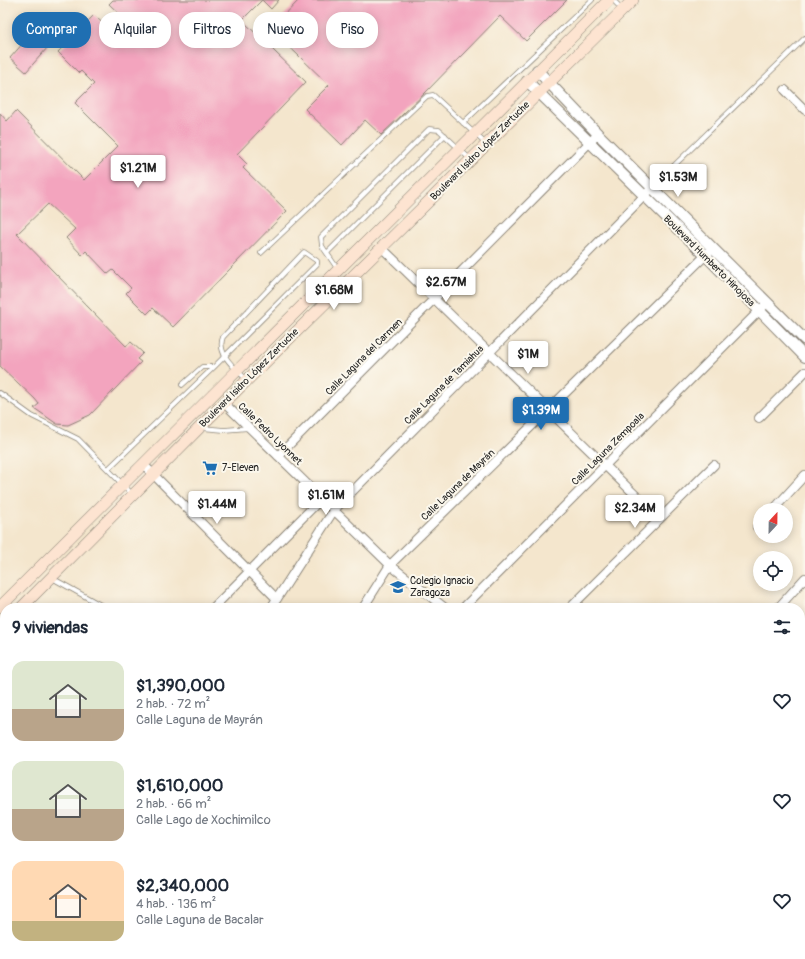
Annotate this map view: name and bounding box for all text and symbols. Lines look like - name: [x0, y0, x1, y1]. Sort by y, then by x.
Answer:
- chip: Comprar: [12, 12, 91, 48]
- chip: Alquilar: [99, 12, 171, 48]
- chip: Filtros: [179, 12, 245, 48]
- chip: Nuevo: [253, 12, 318, 48]
- chip: Piso: [326, 12, 378, 48]
- street label: Boulevard Isidro López Zertuche: [428, 99, 532, 203]
- pin: $1.21M: [105, 155, 171, 189]
- text: $1.21M: [120, 160, 156, 176]
- pin: $1.53M: [645, 164, 711, 198]
- text: $1.53M: [659, 169, 697, 185]
- street label: Boulevard Humberto Hinojosa: [661, 213, 757, 309]
- pin: $2.67M: [413, 269, 479, 303]
- text: $2.67M: [426, 274, 466, 290]
- pin: $1.68M: [301, 277, 367, 311]
- text: $1.68M: [315, 282, 353, 298]
- street label: Calle Laguna del Carmen: [323, 316, 405, 398]
- street label: Boulevard Isidro López Zertuche: [197, 326, 301, 430]
- pin: $1M: [509, 341, 547, 375]
- street label: Calle Laguna de Tamiahua: [402, 343, 486, 427]
- text: $1M: [517, 346, 539, 362]
- pin: $1.39M: [508, 397, 574, 431]
- street label: Calle Pedro Lyonnet: [235, 400, 305, 468]
- text: $1.39M: [522, 402, 560, 418]
- street label: Calle Laguna Zempoala: [569, 410, 647, 488]
- street label: Calle Laguna de Mayrán: [419, 447, 498, 523]
- supermarket icon: 7-Eleven: [201, 459, 219, 477]
- place label: 7-Eleven: [222, 462, 259, 474]
- pin: $1.61M: [293, 482, 359, 516]
- text: $1.61M: [308, 487, 345, 503]
- pin: $1.44M: [184, 491, 250, 525]
- pin: $2.34M: [602, 495, 668, 529]
- text: $1.44M: [197, 496, 237, 512]
- text: $2.34M: [614, 500, 656, 516]
- north arrow: [753, 503, 793, 543]
- map controls: [753, 503, 793, 591]
- button: locate: [753, 551, 793, 591]
- place label: Colegio Ignacio Zaragoza: [410, 575, 474, 599]
- school or university icon: Colegio Ignacio Zaragoza: [389, 578, 407, 596]
- icon: filters: [771, 616, 793, 638]
- text: 9 viviendas: [12, 617, 88, 638]
- text: $1,390,000: [136, 675, 225, 696]
- icon: home: [44, 677, 92, 725]
- icon: heart: [771, 690, 793, 712]
- text: 2 hab. · 72 m²: [136, 696, 210, 712]
- text: Calle Laguna de Mayrán: [136, 712, 263, 728]
- text: $1,610,000: [136, 775, 223, 796]
- icon: home: [44, 777, 92, 825]
- icon: heart: [771, 790, 793, 812]
- text: 2 hab. · 66 m²: [136, 796, 211, 812]
- text: Calle Lago de Xochimilco: [136, 812, 271, 828]
- text: $2,340,000: [136, 875, 229, 896]
- icon: home: [44, 877, 92, 925]
- icon: heart: [771, 890, 793, 912]
- text: 4 hab. · 136 m²: [136, 896, 216, 912]
- text: Calle Laguna de Bacalar: [136, 912, 264, 928]

